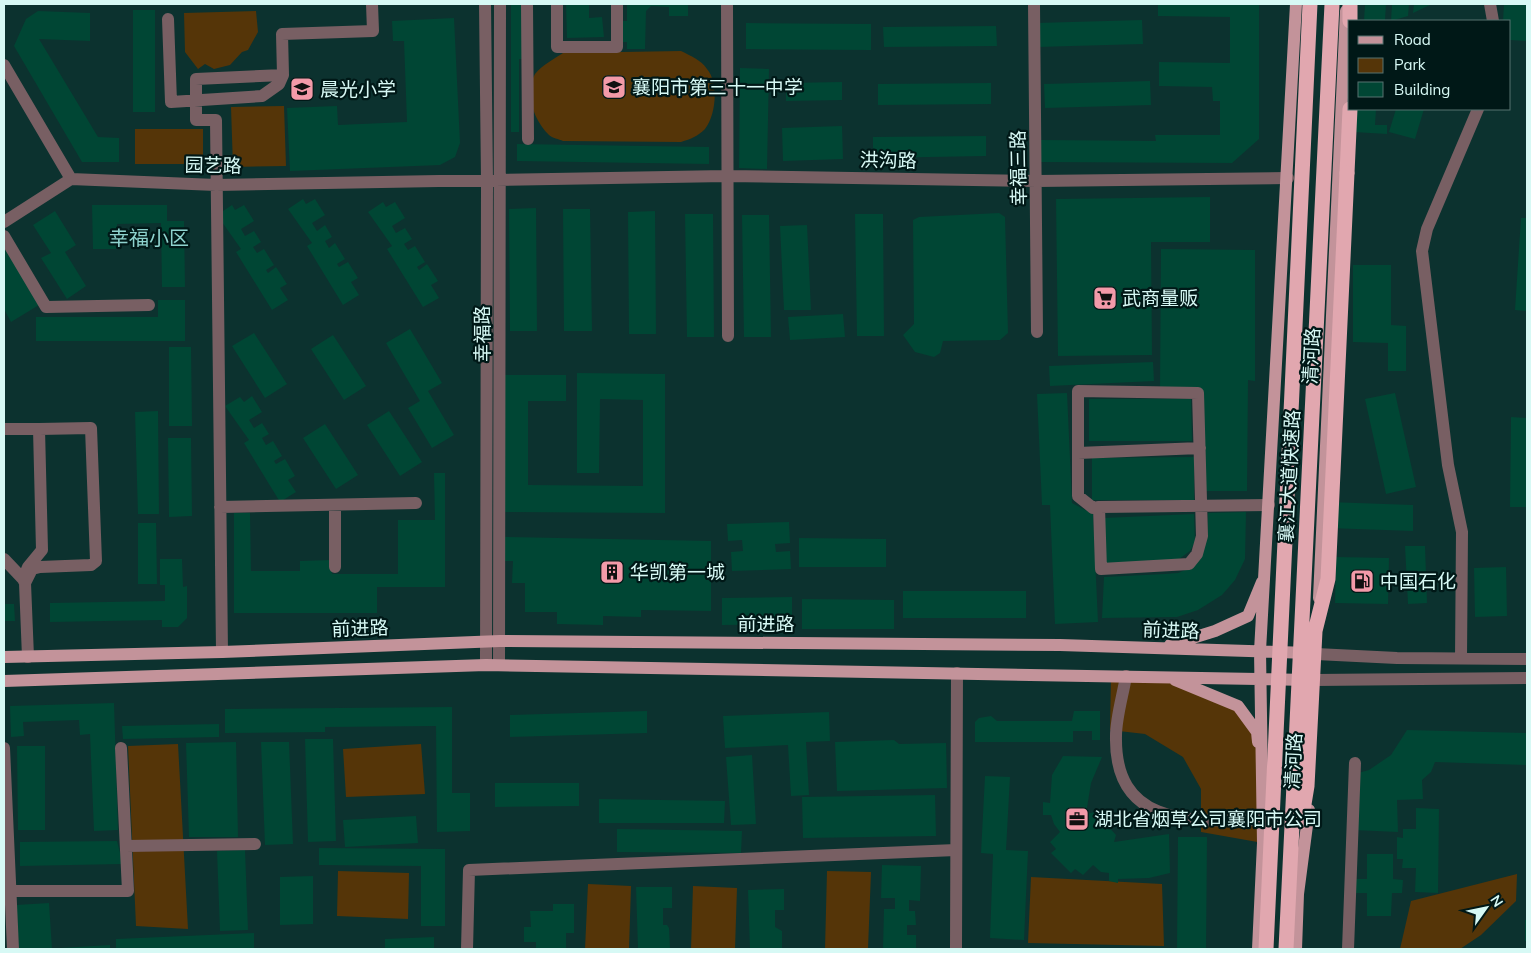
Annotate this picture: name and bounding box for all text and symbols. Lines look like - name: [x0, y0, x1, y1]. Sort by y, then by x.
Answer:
- legend: [1348, 20, 1511, 110]
- text: Road: [1394, 30, 1431, 49]
- text: Park: [1394, 55, 1426, 74]
- school or university icon: 襄阳市第三十一中学: [601, 74, 627, 100]
- place label: 襄阳市第三十一中学: [632, 75, 803, 99]
- school or university icon: 晨光小学: [289, 76, 315, 102]
- place label: 晨光小学: [320, 77, 396, 101]
- text: Building: [1394, 80, 1450, 99]
- street label: 幸福三路: [1005, 130, 1031, 206]
- street label: 洪沟路: [859, 148, 917, 172]
- street label: 园艺路: [184, 153, 242, 177]
- district label: 幸福小区: [109, 225, 189, 250]
- supermarket icon: 武商量贩: [1092, 285, 1118, 311]
- place label: 武商量贩: [1122, 286, 1198, 310]
- street label: 幸福路: [470, 305, 494, 363]
- street label: 清河路: [1298, 327, 1324, 385]
- street label: 襄江大道快速路: [1274, 409, 1304, 543]
- building icon: 华凯第一城: [599, 559, 625, 585]
- place label: 华凯第一城: [630, 560, 725, 584]
- fuel station icon: 中国石化: [1349, 568, 1375, 594]
- place label: 中国石化: [1380, 569, 1456, 593]
- street label: 前进路: [737, 612, 795, 636]
- street label: 前进路: [331, 615, 389, 641]
- street label: 前进路: [1142, 617, 1200, 643]
- street label: 清河路: [1280, 732, 1306, 790]
- office icon: 湖北省烟草公司襄阳市公司: [1064, 806, 1090, 832]
- place label: 湖北省烟草公司襄阳市公司: [1094, 807, 1322, 831]
- north arrow: [1461, 883, 1511, 933]
- text: N: [1486, 892, 1507, 910]

